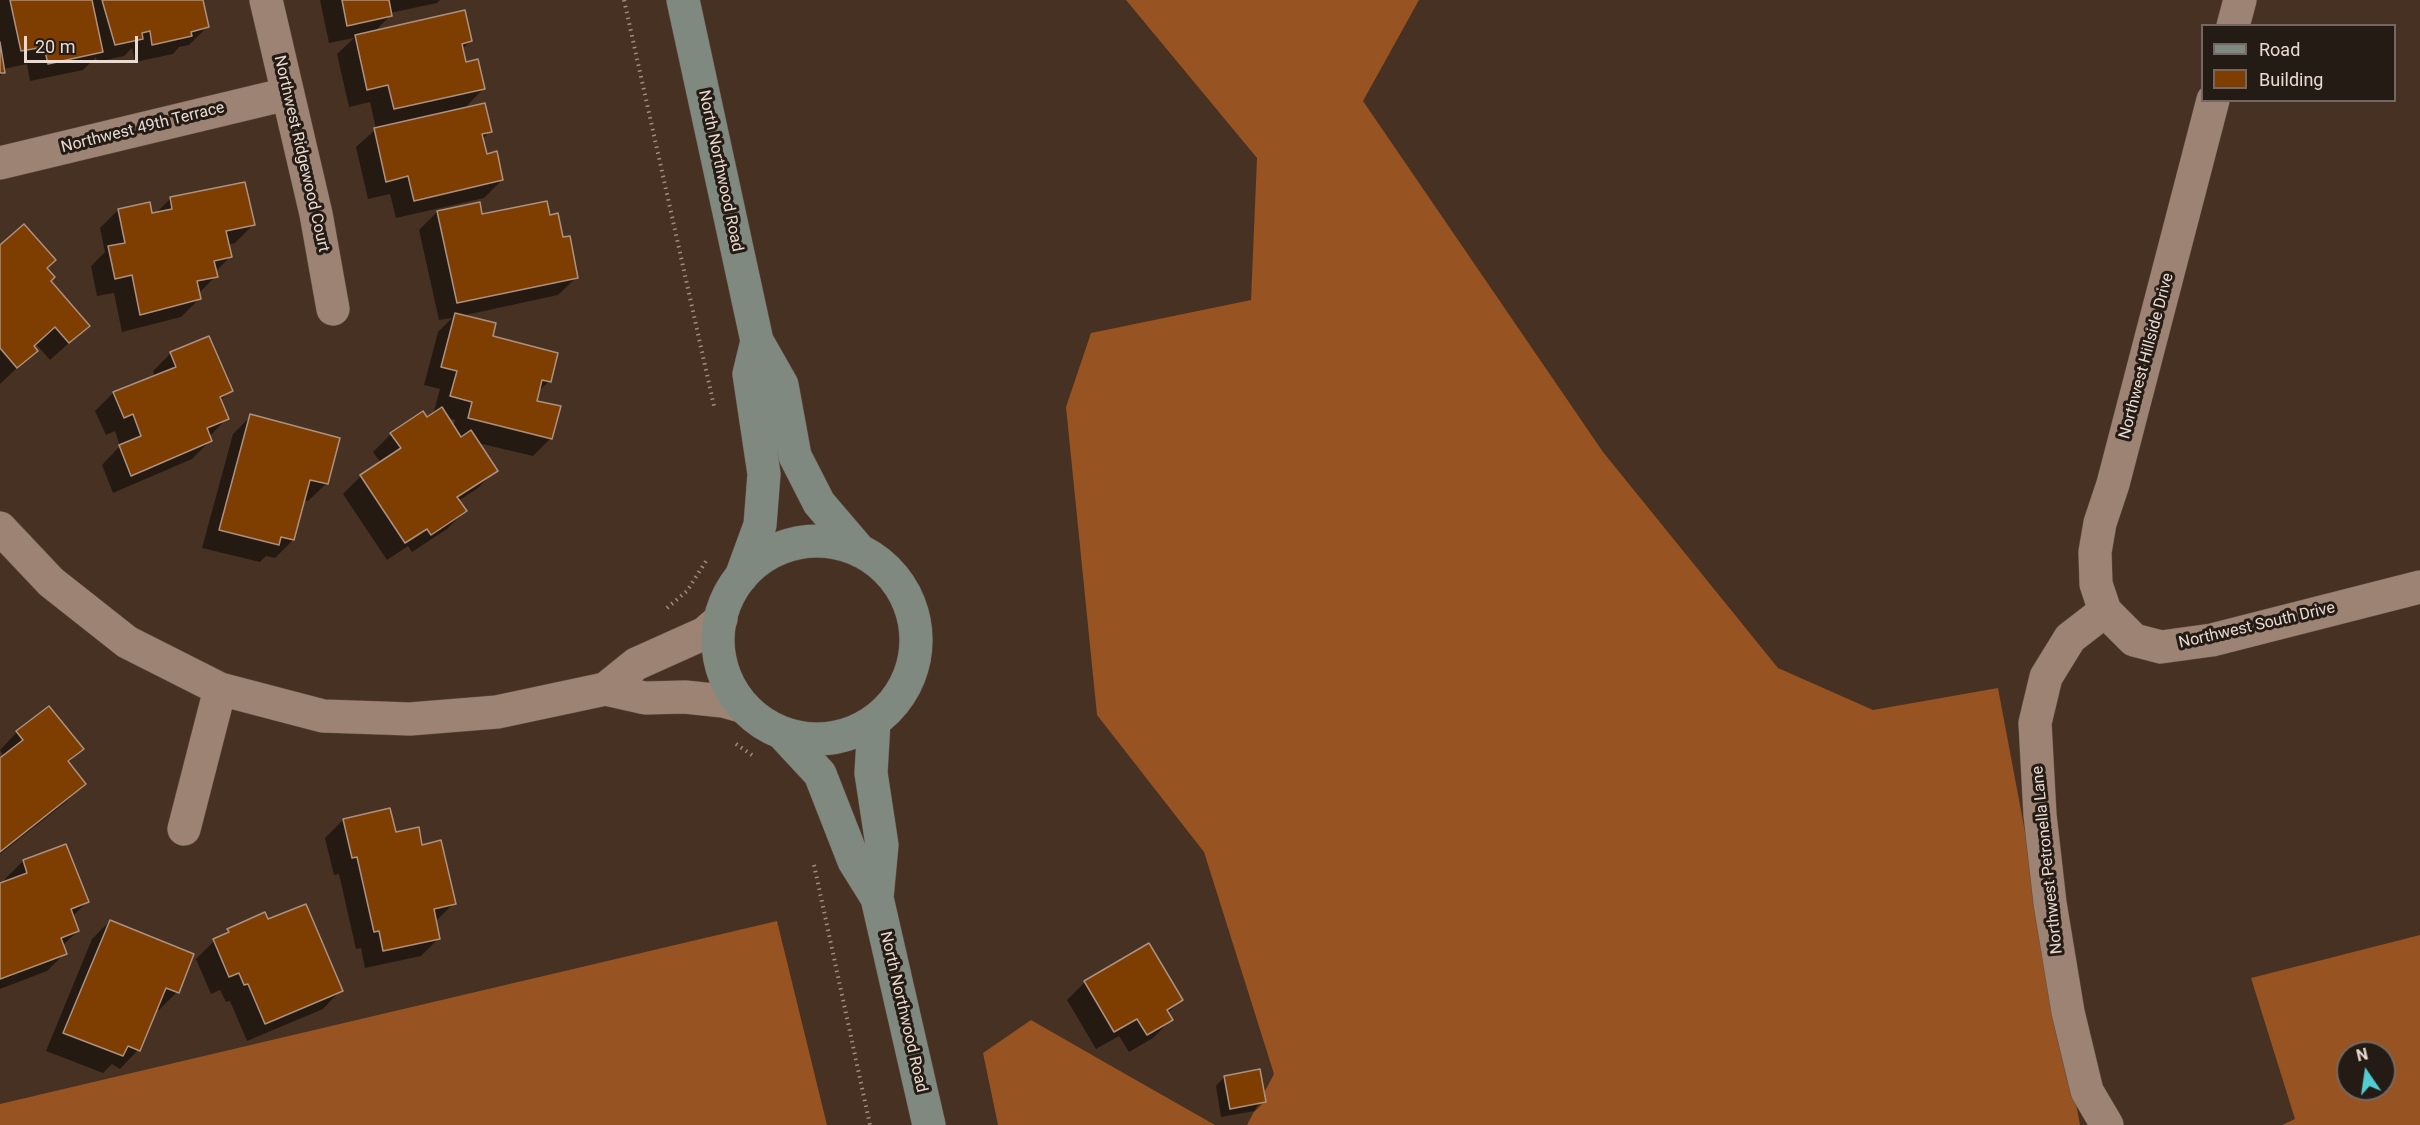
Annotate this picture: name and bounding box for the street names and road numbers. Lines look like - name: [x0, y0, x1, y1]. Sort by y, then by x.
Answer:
- street label: Northwest Ridgewood Court: [269, 54, 333, 254]
- street label: North Northwood Road: [693, 88, 747, 254]
- street label: Northwest 49th Terrace: [59, 98, 227, 158]
- street label: Northwest Hillside Drive: [2116, 271, 2178, 441]
- street label: Northwest South Drive: [2177, 599, 2337, 653]
- street label: Northwest Petronella Lane: [2029, 765, 2067, 955]
- street label: North Northwood Road: [875, 930, 931, 1094]

